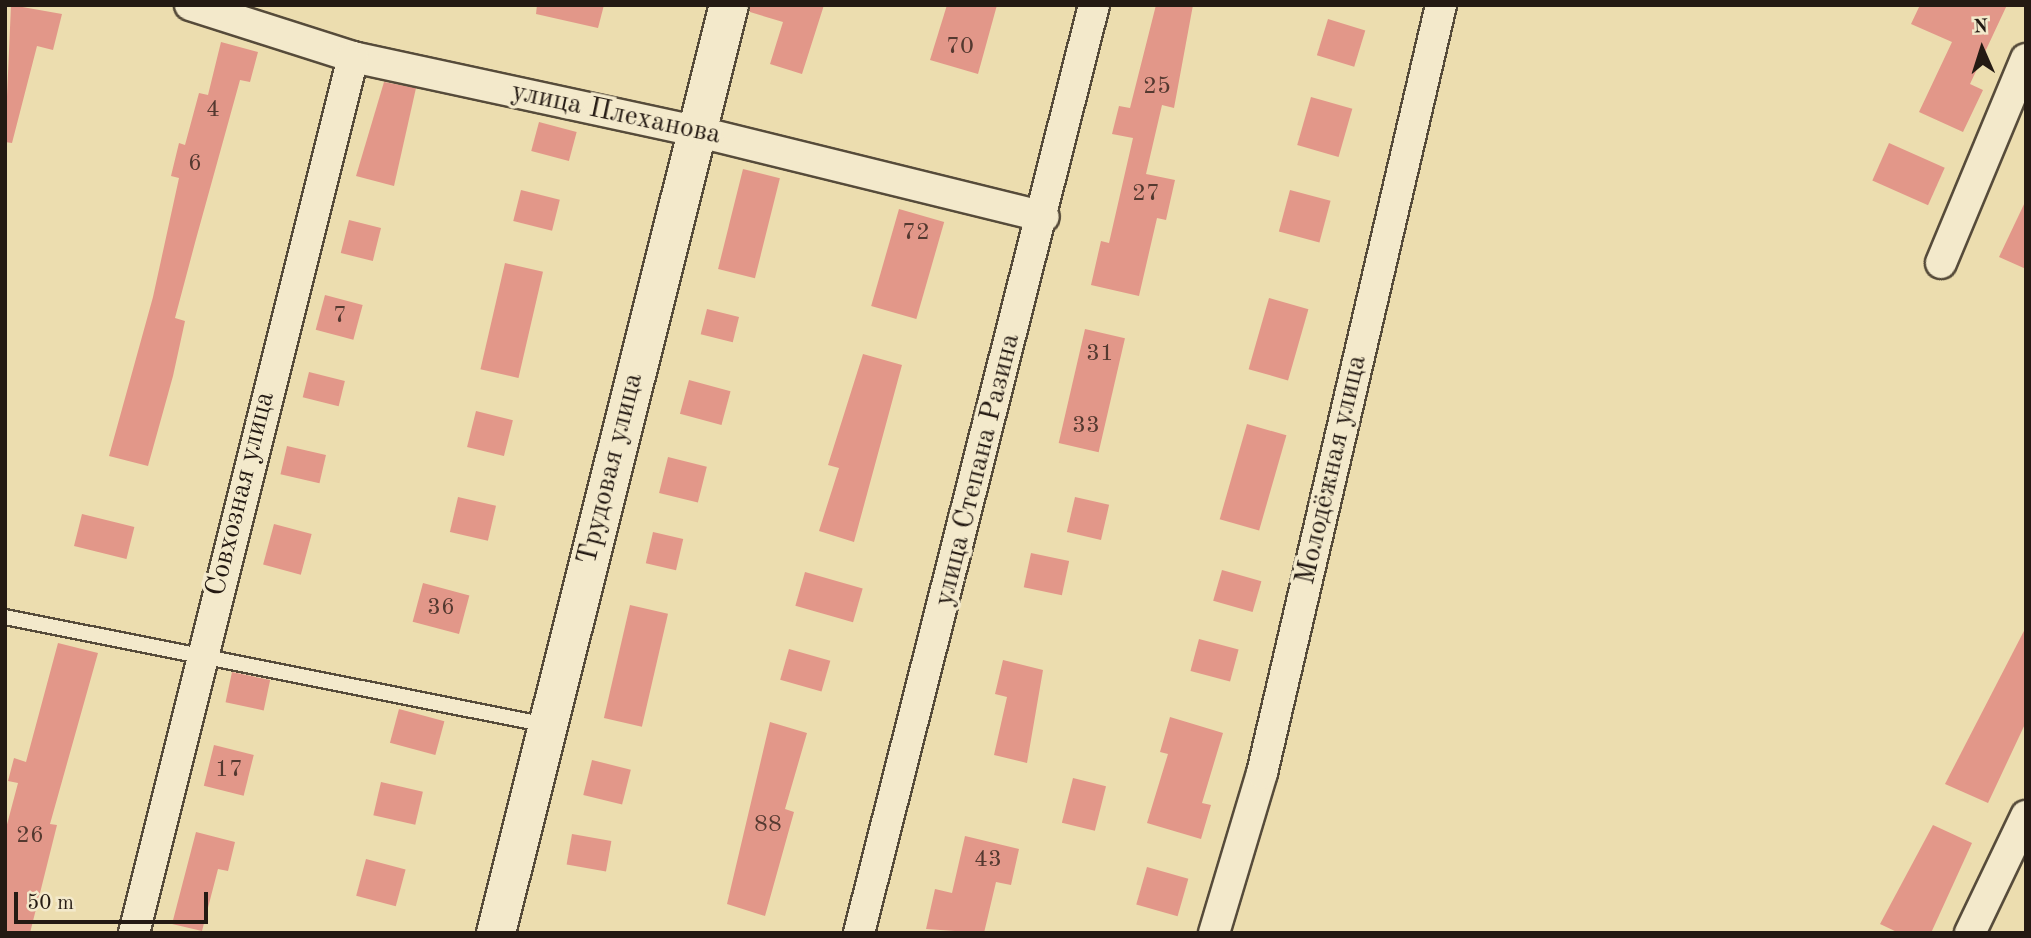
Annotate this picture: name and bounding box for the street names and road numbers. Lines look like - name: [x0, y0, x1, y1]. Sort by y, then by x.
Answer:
- street label: улица Плеханова: [508, 75, 724, 153]
- street label: улица Степана Разина: [928, 330, 1028, 610]
- street label: Молодёжная улица: [1289, 352, 1375, 588]
- street label: Трудовая улица: [571, 370, 651, 568]
- street label: Совхозная улица: [199, 388, 283, 600]

